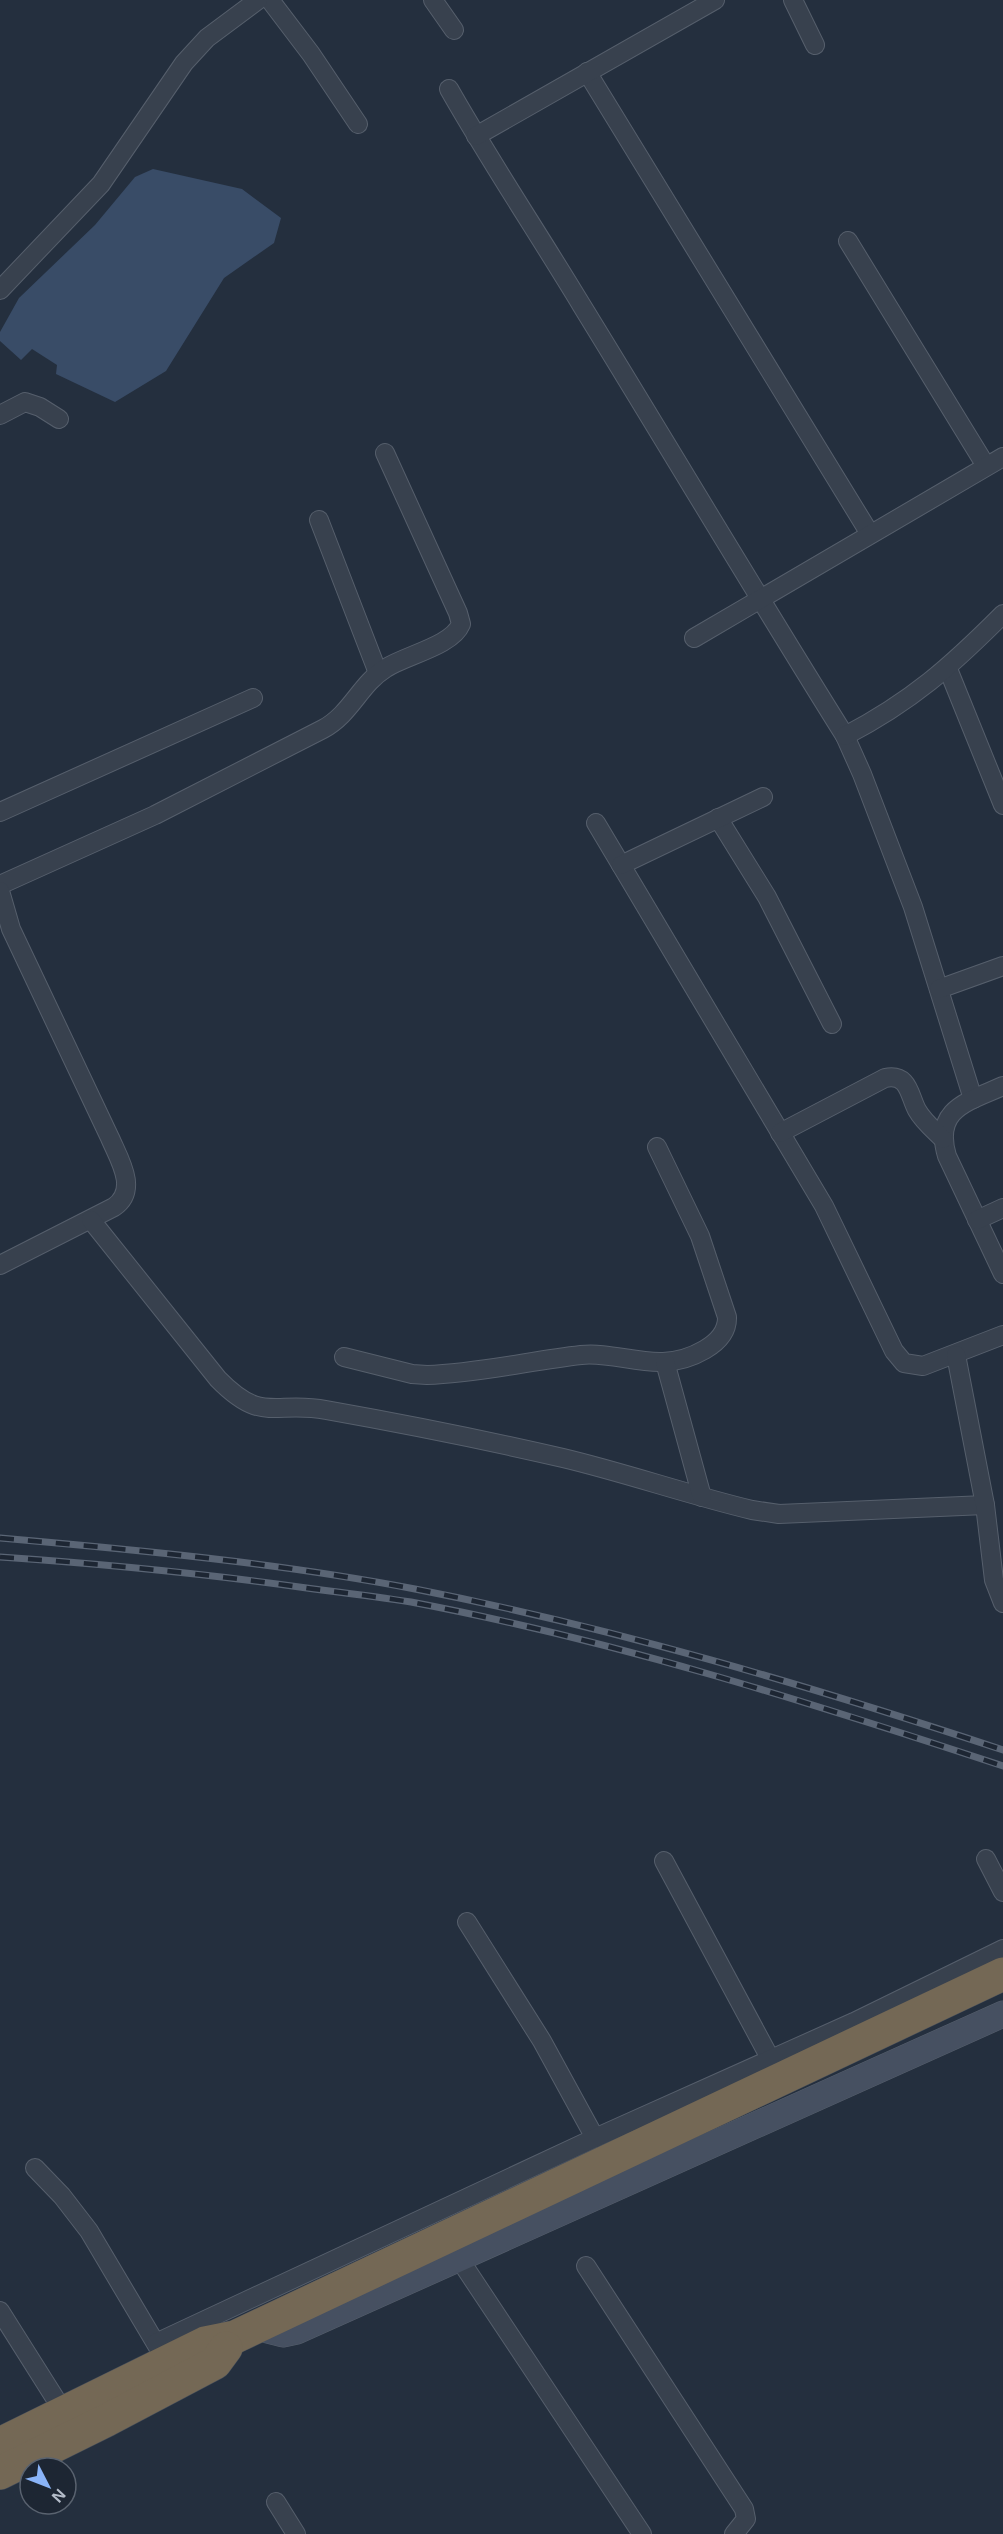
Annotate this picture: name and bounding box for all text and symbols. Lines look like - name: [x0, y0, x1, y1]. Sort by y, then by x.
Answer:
- north arrow: [18, 2456, 78, 2516]
- text: N: [49, 2486, 69, 2506]

